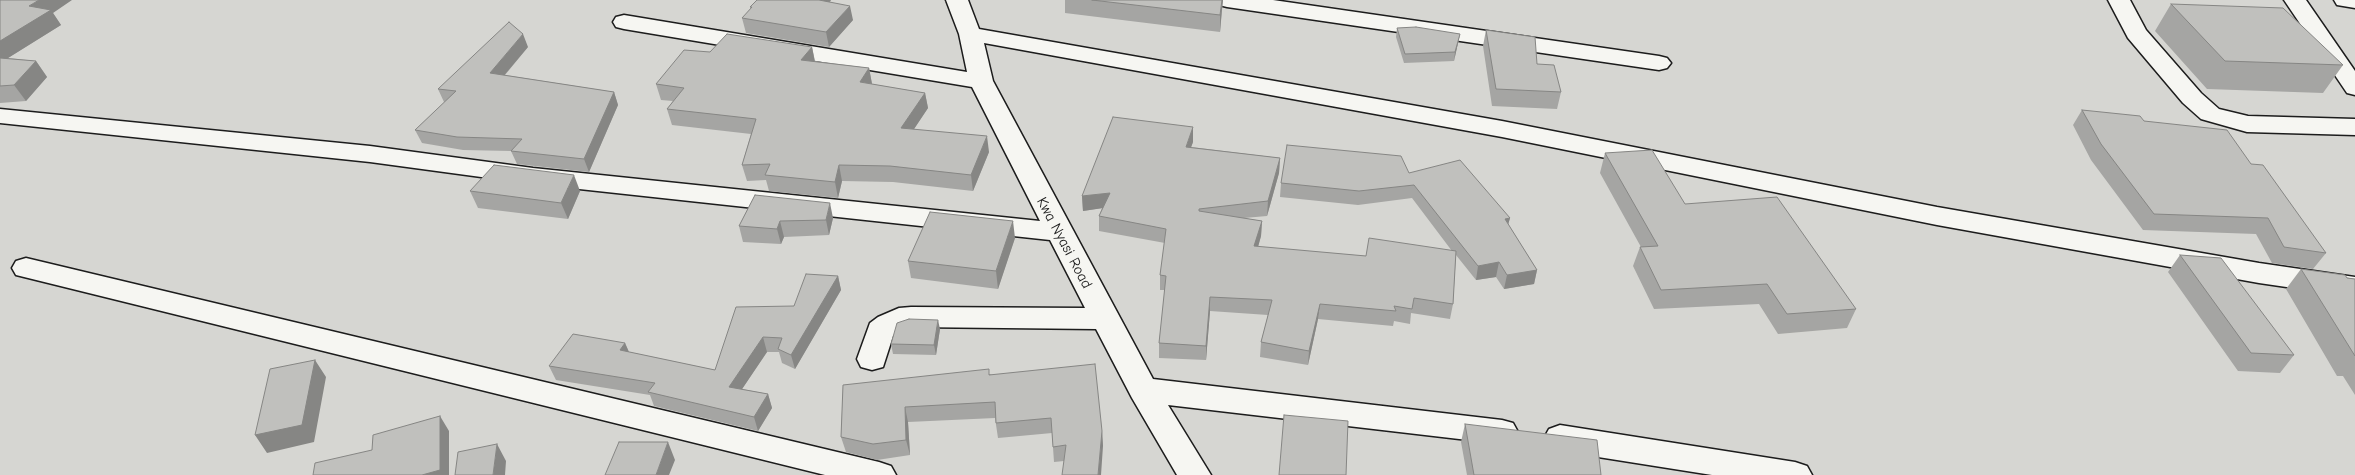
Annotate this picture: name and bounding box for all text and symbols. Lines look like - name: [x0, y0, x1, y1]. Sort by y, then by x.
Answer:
- street label: Kwa Nyasi Road: [1032, 194, 1096, 292]

